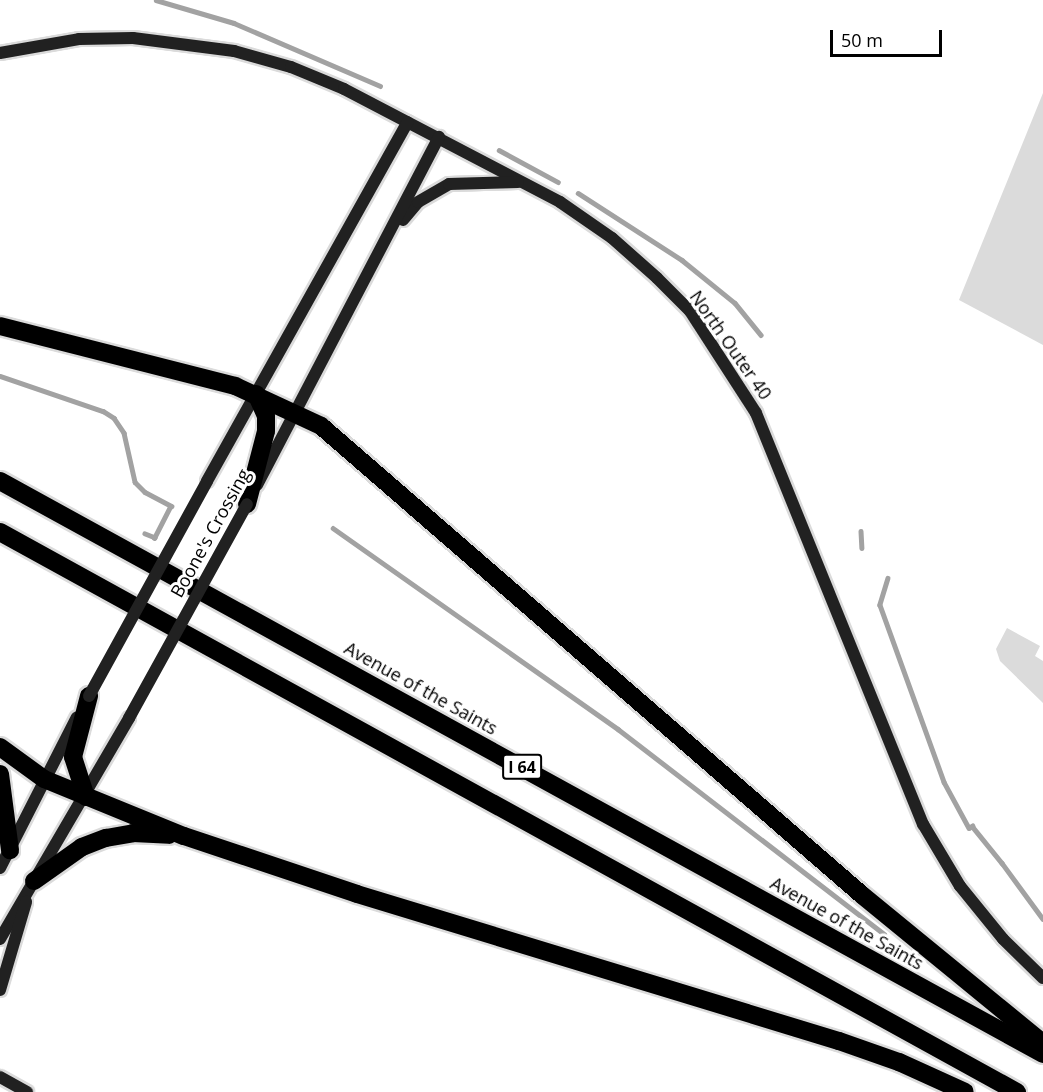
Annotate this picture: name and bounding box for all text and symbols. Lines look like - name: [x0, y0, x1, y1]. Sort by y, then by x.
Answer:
- scale bar: [833, 18, 946, 56]
- text: 50 m: [841, 28, 883, 52]
- street label: North Outer 40: [685, 286, 777, 404]
- street label: Boone's Crossing: [166, 465, 254, 601]
- street label: Avenue of the Saints: [341, 637, 501, 739]
- road number: I 64: [501, 754, 543, 780]
- street label: Avenue of the Saints: [767, 872, 927, 974]

